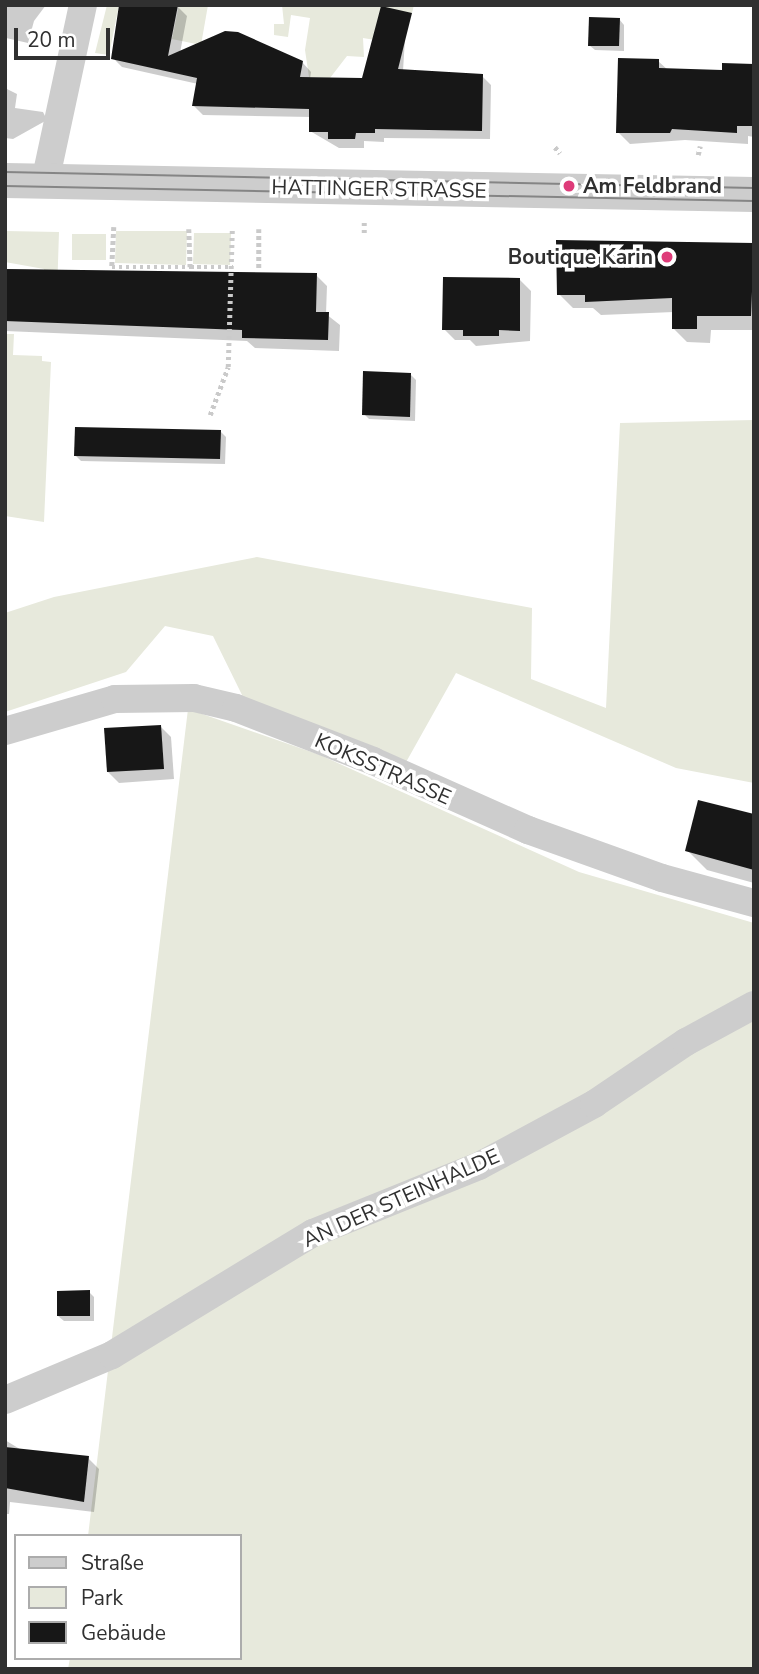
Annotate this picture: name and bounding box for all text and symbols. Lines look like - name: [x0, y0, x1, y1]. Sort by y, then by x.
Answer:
- scale bar: [18, 14, 114, 58]
- text: 20 m: [27, 26, 76, 54]
- place label: Am Feldbrand: [583, 173, 722, 199]
- street label: HATTINGER STRASSE: [271, 175, 487, 203]
- marker: Am Feldbrand: [561, 178, 577, 194]
- place label: Boutique Karin: [508, 244, 653, 270]
- marker: Boutique Karin: [659, 249, 675, 265]
- street label: KOKSSTRASSE: [311, 728, 455, 810]
- street label: AN DER STEINHALDE: [299, 1143, 503, 1253]
- legend: [14, 1534, 242, 1660]
- text: Straße: [81, 1549, 144, 1577]
- text: Park: [81, 1584, 123, 1612]
- text: Gebäude: [81, 1619, 166, 1647]

